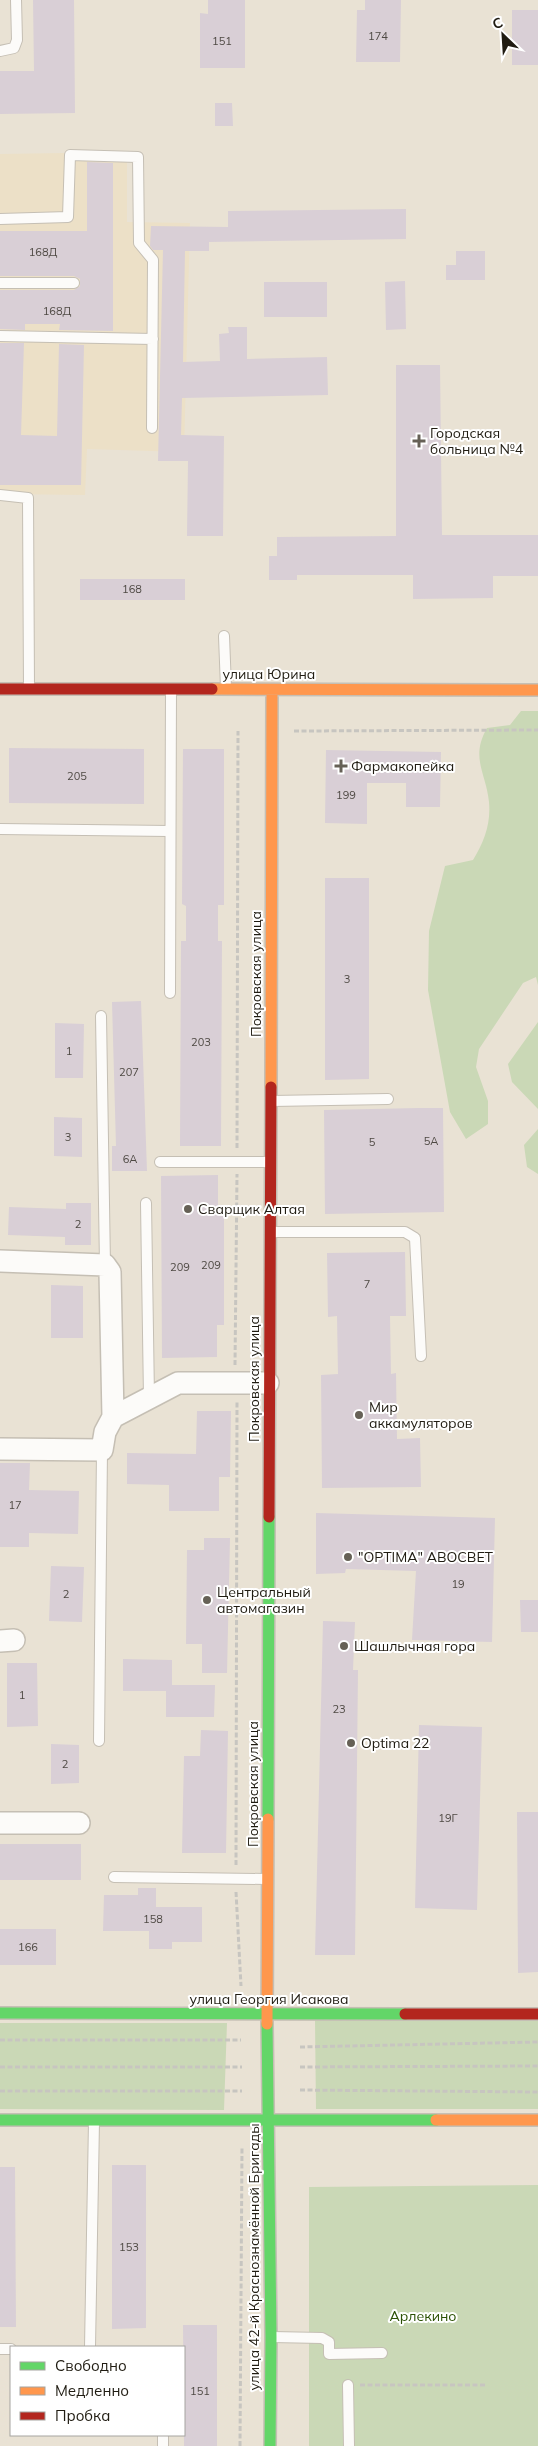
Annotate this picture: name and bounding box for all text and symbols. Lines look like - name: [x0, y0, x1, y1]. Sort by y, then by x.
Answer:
- north arrow: [478, 10, 528, 60]
- text: С: [489, 13, 506, 33]
- house number: 174: [368, 29, 388, 43]
- house number: 151: [212, 34, 232, 48]
- house number: 168Д: [29, 245, 57, 259]
- house number: 168Д: [43, 304, 71, 318]
- place label: Городская больница №4: [430, 424, 524, 458]
- marker: Городская больница №4: [412, 434, 426, 448]
- house number: 168: [122, 582, 142, 596]
- street label: улица Юрина: [223, 665, 315, 683]
- place label: Фармакопейка: [351, 757, 454, 775]
- marker: Фармакопейка: [335, 760, 347, 772]
- house number: 205: [67, 769, 87, 783]
- house number: 199: [336, 788, 356, 802]
- street label: Покровская улица: [247, 911, 265, 1037]
- house number: 3: [344, 972, 350, 986]
- house number: 203: [191, 1035, 211, 1049]
- house number: 1: [66, 1044, 72, 1058]
- house number: 207: [119, 1065, 139, 1079]
- house number: 3: [65, 1130, 71, 1144]
- house number: 5А: [424, 1134, 438, 1148]
- house number: 5: [369, 1135, 376, 1149]
- house number: 6А: [123, 1152, 137, 1166]
- place label: Сварщик Алтая: [198, 1200, 305, 1218]
- marker: Сварщик Алтая: [182, 1203, 194, 1215]
- house number: 2: [75, 1217, 82, 1231]
- house number: 209: [201, 1258, 221, 1272]
- house number: 209: [170, 1260, 190, 1274]
- house number: 7: [364, 1277, 370, 1291]
- street label: Покровская улица: [245, 1316, 263, 1442]
- place label: Мир аккамуляторов: [369, 1398, 473, 1432]
- marker: Мир аккамуляторов: [353, 1409, 365, 1421]
- house number: 17: [8, 1498, 22, 1512]
- place label: "OPTIMA" АВОСВЕТ: [358, 1548, 493, 1566]
- marker: "OPTIMA" АВОСВЕТ: [342, 1551, 354, 1563]
- house number: 19: [451, 1577, 465, 1591]
- place label: Центральный автомагазин: [217, 1583, 311, 1617]
- house number: 2: [63, 1587, 70, 1601]
- marker: Центральный автомагазин: [201, 1594, 213, 1606]
- place label: Шашлычная гора: [354, 1637, 475, 1655]
- marker: Шашлычная гора: [338, 1640, 350, 1652]
- house number: 1: [19, 1688, 25, 1702]
- house number: 23: [332, 1702, 346, 1716]
- street label: Покровская улица: [244, 1721, 262, 1847]
- place label: Optima 22: [361, 1734, 430, 1752]
- marker: Optima 22: [345, 1737, 357, 1749]
- house number: 2: [62, 1757, 69, 1771]
- house number: 19Г: [438, 1811, 458, 1825]
- house number: 158: [143, 1912, 163, 1926]
- house number: 166: [18, 1940, 38, 1954]
- street label: улица Георгия Исакова: [190, 1990, 348, 2008]
- street label: улица 42-й Краснознамённой Бригады: [245, 2123, 263, 2391]
- house number: 153: [119, 2240, 139, 2254]
- park label: Арлекино: [389, 2307, 457, 2325]
- legend: [10, 2346, 185, 2436]
- text: Свободно: [55, 2356, 127, 2375]
- text: Медленно: [55, 2381, 129, 2400]
- house number: 151: [190, 2384, 210, 2398]
- text: Пробка: [55, 2406, 110, 2425]

